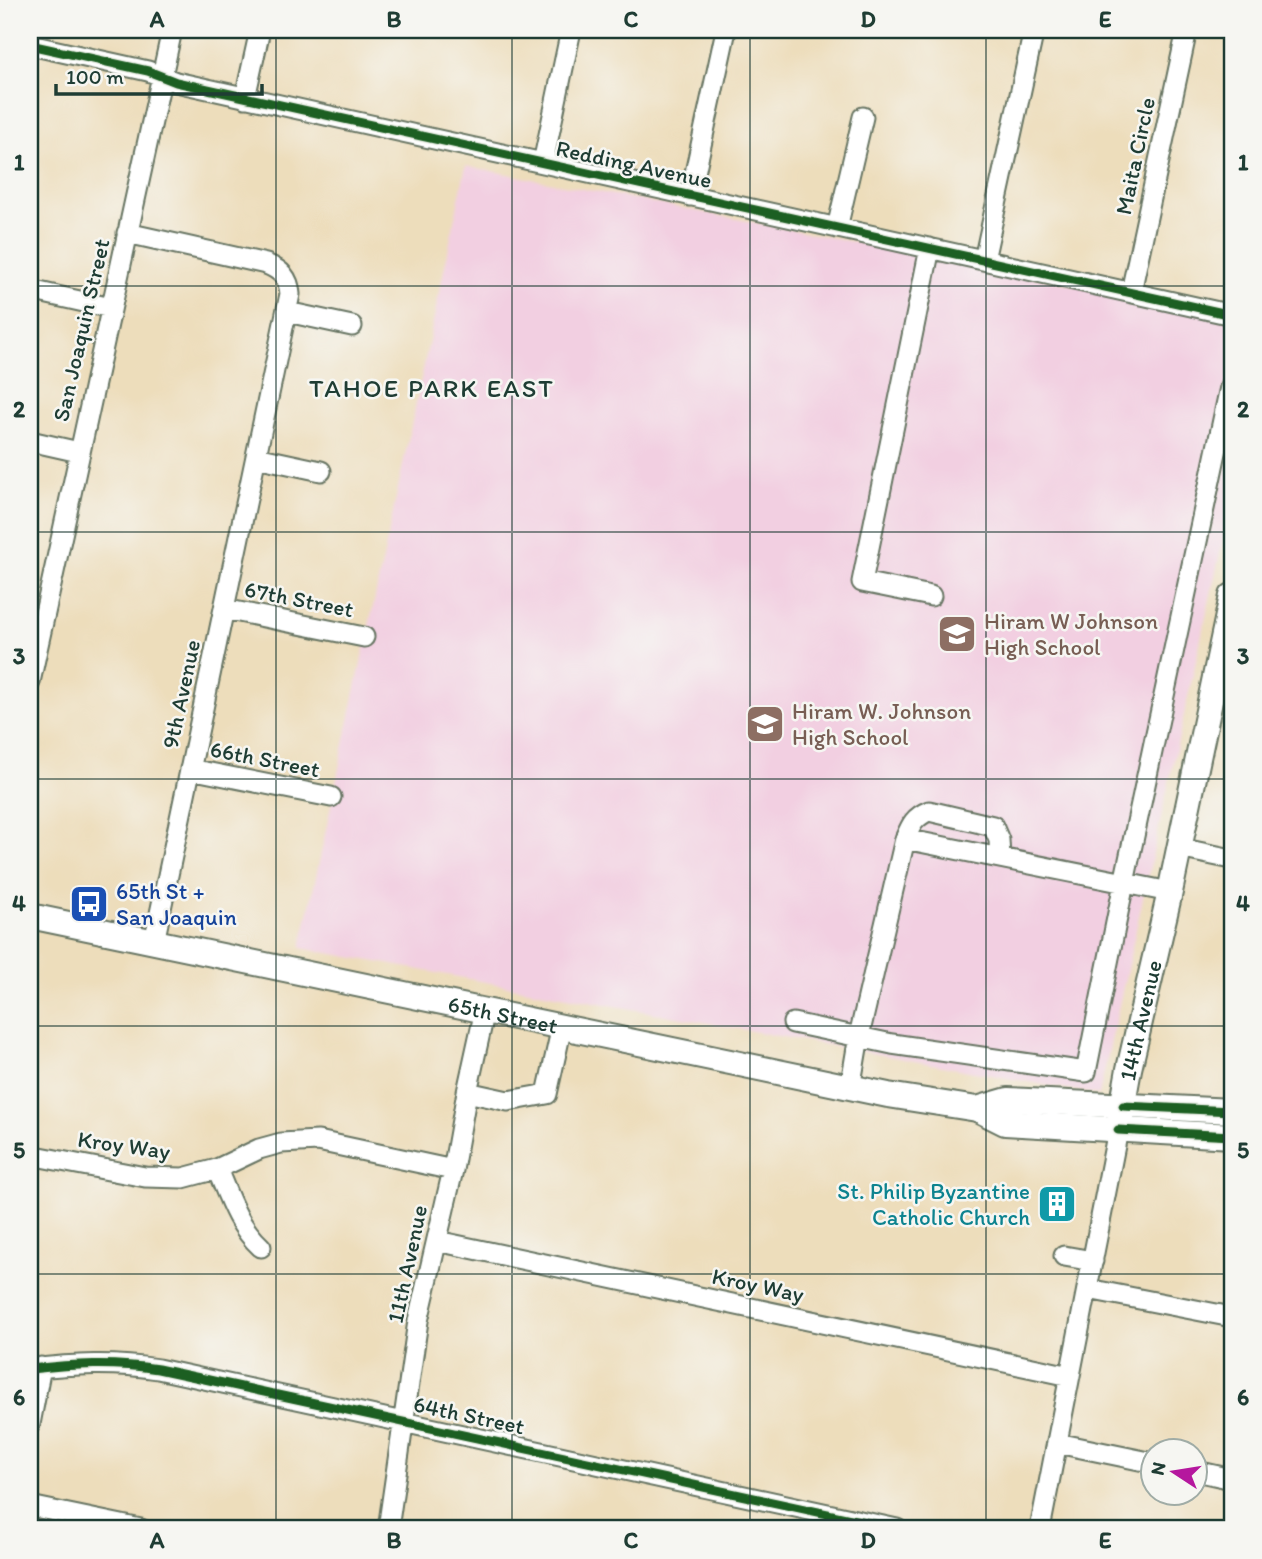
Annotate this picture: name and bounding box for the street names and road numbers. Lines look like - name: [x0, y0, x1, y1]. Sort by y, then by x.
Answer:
- street label: Maita Circle: [1109, 95, 1161, 217]
- street label: Redding Avenue: [553, 134, 715, 194]
- street label: San Joaquin Street: [46, 235, 116, 424]
- street label: 67th Street: [242, 575, 356, 623]
- street label: 9th Avenue: [156, 637, 206, 751]
- street label: 66th Street: [208, 735, 323, 783]
- street label: 14th Avenue: [1113, 957, 1168, 1083]
- street label: 65th Street: [446, 990, 560, 1040]
- street label: Kroy Way: [76, 1125, 172, 1165]
- street label: 11th Avenue: [381, 1202, 433, 1326]
- street label: Kroy Way: [710, 1262, 807, 1308]
- street label: 64th Street: [411, 1390, 527, 1440]

